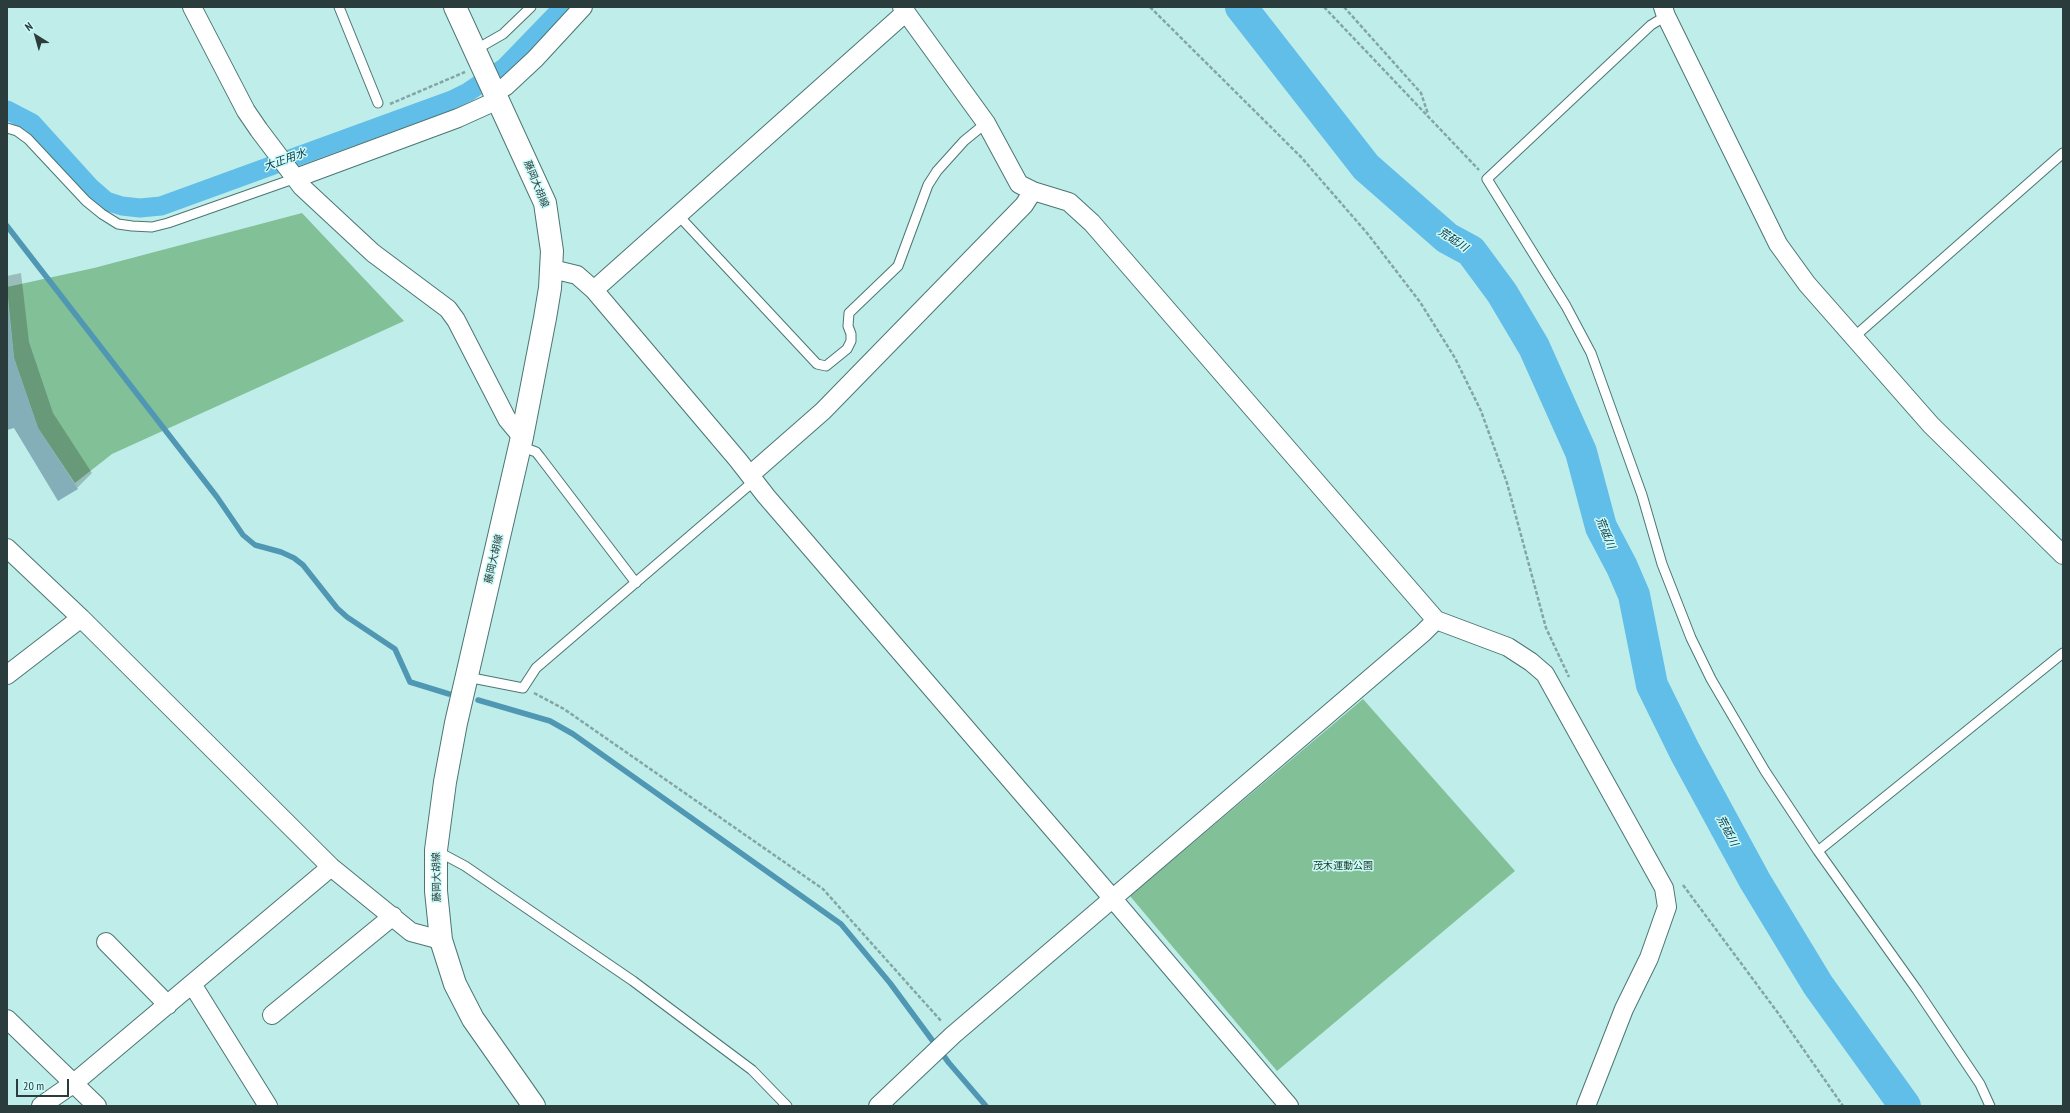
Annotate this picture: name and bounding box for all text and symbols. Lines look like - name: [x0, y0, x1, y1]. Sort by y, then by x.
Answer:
- north arrow: [16, 16, 56, 56]
- text: N: [22, 19, 35, 34]
- water label: 大正用水: [262, 146, 308, 174]
- street label: 藤岡大胡線: [521, 159, 551, 209]
- water label: 荒砥川: [1436, 225, 1470, 255]
- water label: 荒砥川: [1593, 515, 1617, 551]
- street label: 藤岡大胡線: [483, 533, 505, 585]
- water label: 荒砥川: [1713, 813, 1741, 849]
- street label: 藤岡大胡線: [431, 852, 443, 902]
- park label: 茂木運動公園: [1313, 860, 1373, 872]
- scale bar: [18, 1071, 71, 1097]
- text: 20 m: [23, 1078, 44, 1093]

